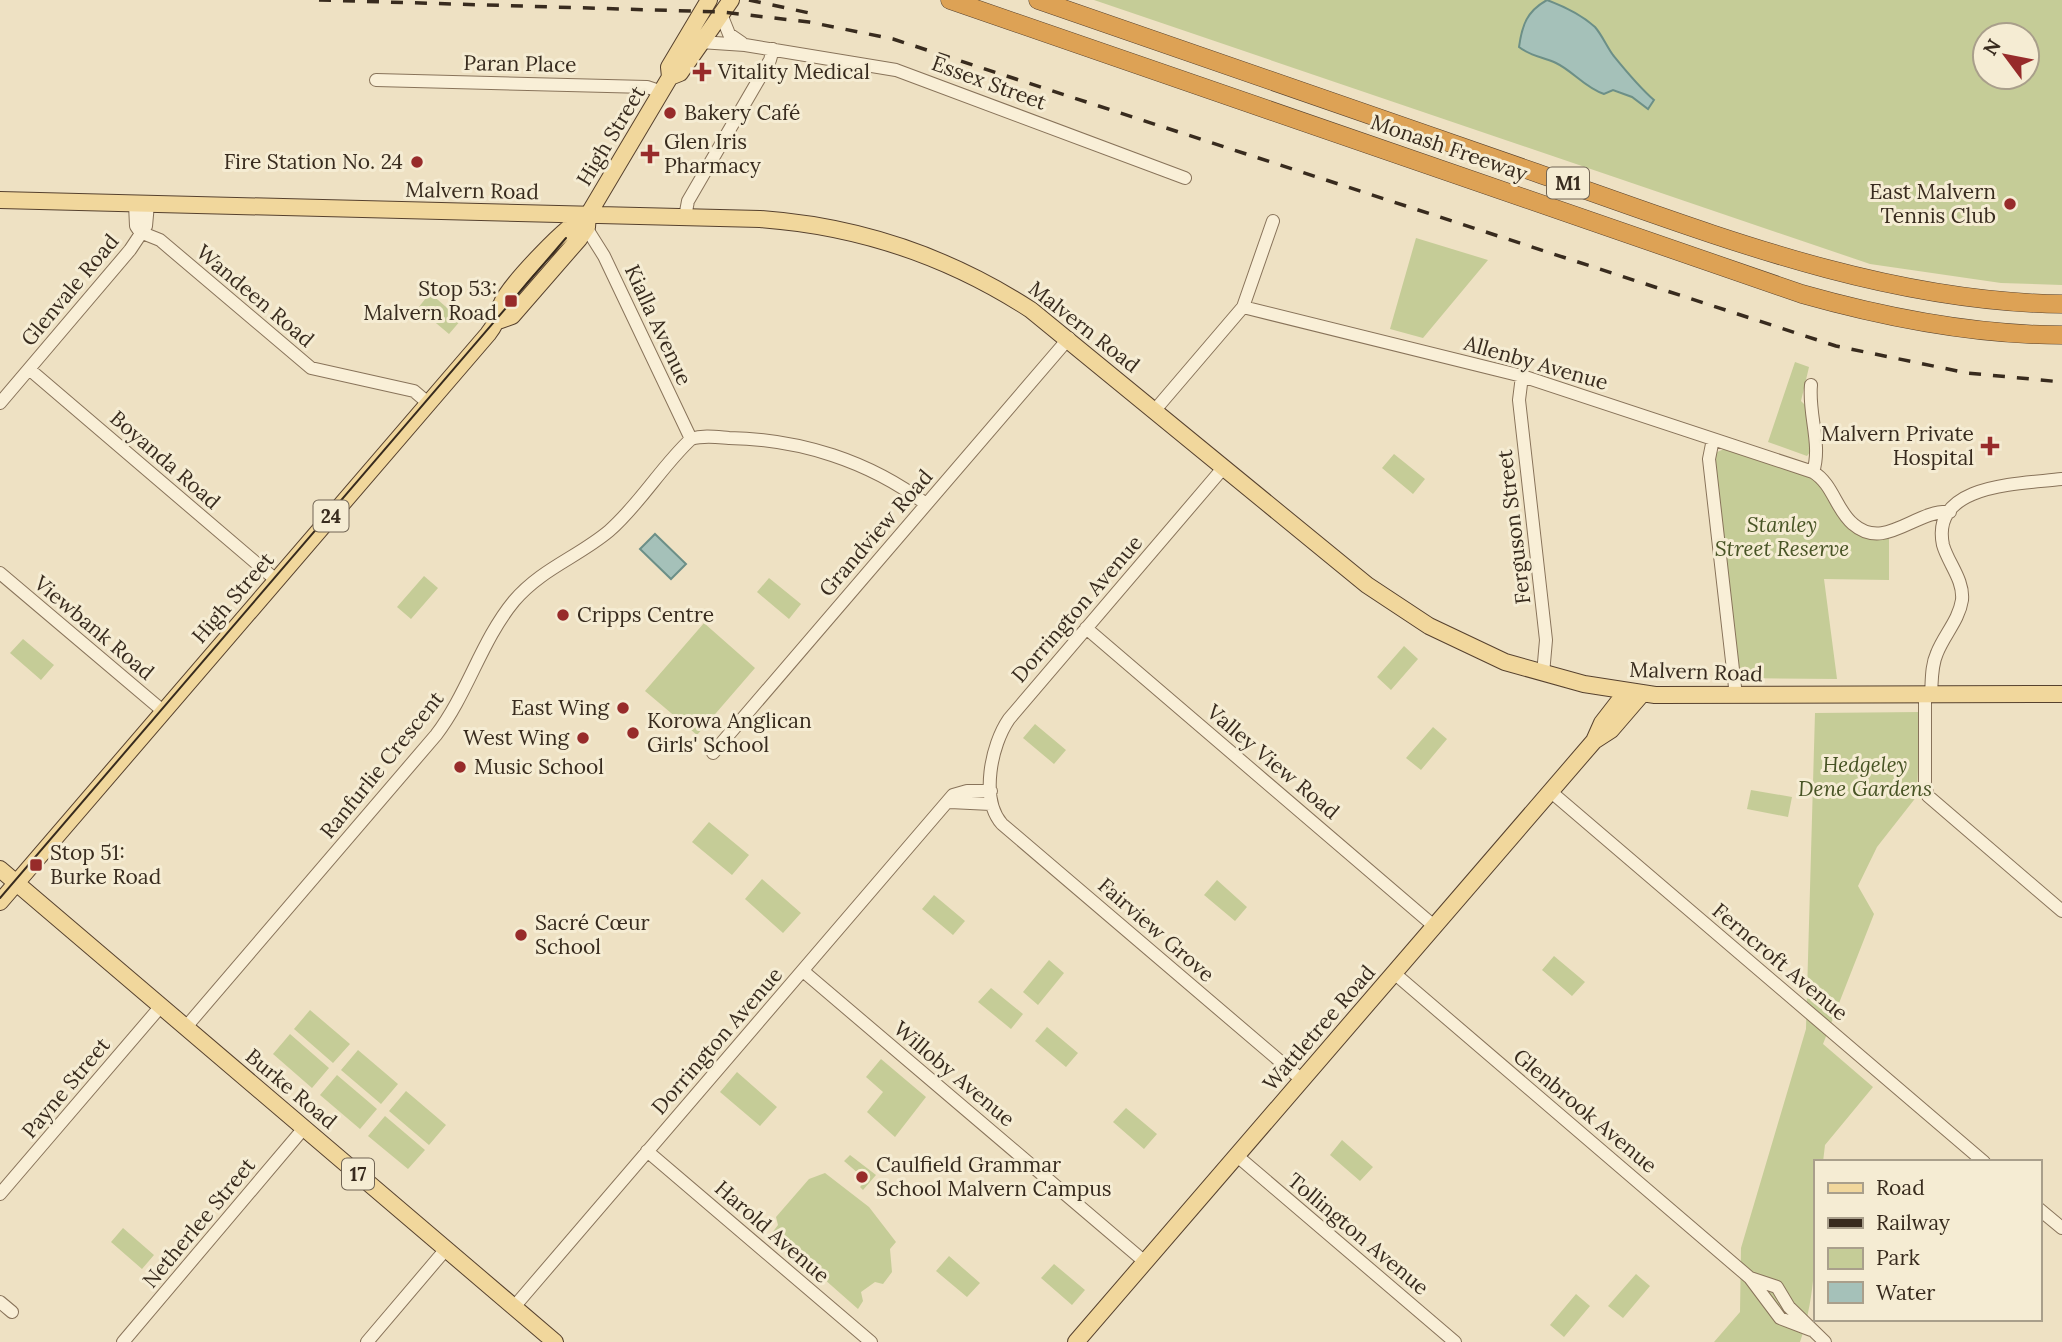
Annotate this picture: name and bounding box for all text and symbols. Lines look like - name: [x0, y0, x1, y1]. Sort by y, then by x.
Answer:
- north arrow: [1971, 21, 2041, 91]
- text: N: [1978, 34, 2006, 60]
- street label: Paran Place: [463, 49, 577, 78]
- street label: Essex Street: [928, 49, 1051, 116]
- place label: Vitality Medical: [717, 58, 870, 85]
- marker: Vitality Medical: [692, 62, 712, 82]
- street label: High Street: [570, 80, 651, 191]
- place label: Bakery Café: [684, 99, 800, 126]
- marker: Bakery Café: [662, 105, 678, 121]
- street label: Monash Freeway: [1367, 108, 1531, 187]
- place label: Glen Iris Pharmacy: [664, 128, 761, 179]
- marker: Glen Iris Pharmacy: [642, 146, 658, 162]
- place label: Fire Station No. 24: [224, 148, 403, 175]
- marker: Fire Station No. 24: [409, 154, 425, 170]
- road number: M1: [1547, 168, 1589, 198]
- street label: Malvern Road: [405, 176, 539, 205]
- place label: East Malvern Tennis Club: [1869, 178, 1996, 229]
- marker: East Malvern Tennis Club: [2002, 196, 2018, 212]
- street label: Glenvale Road: [15, 228, 124, 351]
- street label: Wandeen Road: [191, 238, 320, 353]
- street label: Kialla Avenue: [619, 260, 698, 389]
- place label: Stop 53: Malvern Road: [363, 275, 497, 326]
- street label: Malvern Road: [1023, 275, 1145, 378]
- marker: Stop 53: Malvern Road: [503, 293, 519, 309]
- street label: Allenby Avenue: [1460, 329, 1611, 396]
- street label: Boyanda Road: [105, 404, 226, 515]
- place label: Malvern Private Hospital: [1821, 420, 1974, 471]
- marker: Malvern Private Hospital: [1980, 436, 2000, 456]
- street label: Ferguson Street: [1491, 447, 1536, 606]
- street label: Grandview Road: [813, 463, 938, 602]
- road number: 24: [314, 500, 348, 531]
- park label: Stanley Street Reserve: [1715, 511, 1849, 562]
- street label: Dorrington Avenue: [1005, 529, 1148, 688]
- street label: High Street: [186, 546, 280, 649]
- street label: Viewbank Road: [28, 569, 160, 686]
- place label: Cripps Centre: [577, 601, 714, 628]
- marker: Cripps Centre: [555, 607, 571, 623]
- street label: Malvern Road: [1629, 656, 1763, 687]
- street label: Ranfurlie Crescent: [314, 685, 450, 844]
- place label: East Wing: [511, 694, 609, 721]
- street label: Valley View Road: [1201, 698, 1345, 825]
- marker: East Wing: [615, 700, 631, 716]
- place label: Korowa Anglican Girls' School: [647, 707, 812, 758]
- place label: West Wing: [463, 724, 569, 751]
- marker: Korowa Anglican Girls' School: [625, 725, 641, 741]
- marker: West Wing: [575, 730, 591, 746]
- park label: Hedgeley Dene Gardens: [1798, 751, 1932, 802]
- place label: Music School: [474, 753, 604, 780]
- marker: Music School: [452, 759, 468, 775]
- place label: Stop 51: Burke Road: [50, 839, 161, 890]
- marker: Stop 51: Burke Road: [28, 857, 44, 873]
- street label: Fairview Grove: [1092, 872, 1220, 988]
- street label: Ferncroft Avenue: [1707, 897, 1854, 1026]
- place label: Sacré Cœur School: [535, 909, 650, 960]
- marker: Sacré Cœur School: [513, 927, 529, 943]
- street label: Wattletree Road: [1257, 959, 1381, 1096]
- street label: Dorrington Avenue: [645, 961, 788, 1120]
- street label: Willoby Avenue: [888, 1015, 1020, 1132]
- street label: Payne Street: [16, 1031, 116, 1144]
- street label: Burke Road: [240, 1043, 343, 1135]
- street label: Glenbrook Avenue: [1508, 1043, 1663, 1179]
- street label: Netherlee Street: [136, 1151, 261, 1293]
- place label: Caulfield Grammar School Malvern Campus: [876, 1151, 1112, 1202]
- road number: 17: [342, 1158, 374, 1190]
- legend: [1814, 1160, 2041, 1321]
- street label: Tollington Avenue: [1282, 1167, 1435, 1301]
- marker: Caulfield Grammar School Malvern Campus: [854, 1169, 870, 1185]
- street label: Harold Avenue: [709, 1174, 835, 1289]
- text: Road: [1876, 1174, 1925, 1201]
- text: Railway: [1876, 1209, 1950, 1236]
- text: Park: [1876, 1244, 1920, 1271]
- text: Water: [1876, 1279, 1935, 1306]

